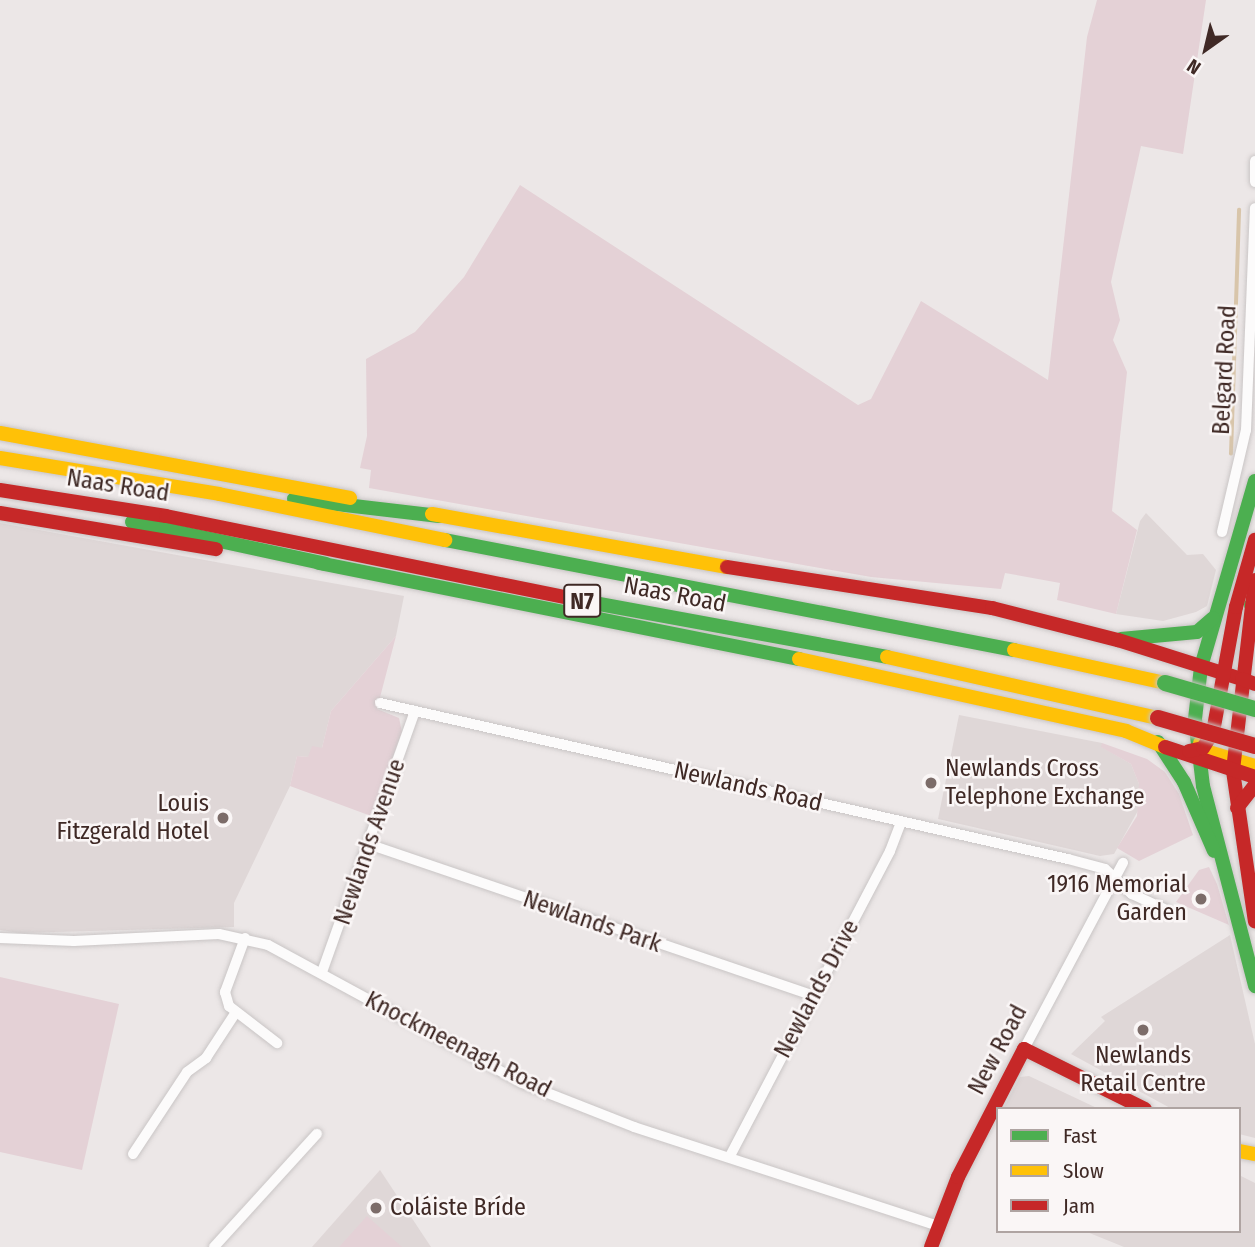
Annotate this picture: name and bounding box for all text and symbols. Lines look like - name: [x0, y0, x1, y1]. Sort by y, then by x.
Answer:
- north arrow: [1171, 14, 1241, 84]
- text: N: [1183, 54, 1205, 80]
- street label: Belgard Road: [1207, 304, 1243, 436]
- street label: Naas Road: [65, 464, 171, 508]
- street label: Naas Road: [621, 571, 729, 619]
- road number: N7: [563, 582, 601, 621]
- street label: Newlands Avenue: [328, 755, 412, 929]
- place label: Newlands Cross Telephone Exchange: [945, 755, 1145, 811]
- street label: Newlands Road: [671, 756, 825, 818]
- marker: Newlands Cross Telephone Exchange: [923, 775, 939, 791]
- place label: Louis Fitzgerald Hotel: [57, 790, 209, 846]
- marker: Louis Fitzgerald Hotel: [215, 810, 231, 826]
- place label: 1916 Memorial Garden: [1047, 871, 1187, 927]
- street label: Newlands Park: [519, 885, 665, 959]
- marker: 1916 Memorial Garden: [1193, 891, 1209, 907]
- street label: Newlands Drive: [769, 915, 865, 1063]
- street label: Knockmeenagh Road: [360, 986, 556, 1104]
- street label: New Road: [962, 1000, 1034, 1100]
- marker: Newlands Retail Centre: [1135, 1022, 1151, 1038]
- place label: Newlands Retail Centre: [1080, 1042, 1206, 1098]
- legend: [996, 1107, 1241, 1233]
- text: Fast: [1063, 1123, 1097, 1149]
- text: Slow: [1063, 1158, 1104, 1184]
- text: Jam: [1063, 1193, 1095, 1219]
- place label: Coláiste Bríde: [390, 1194, 526, 1222]
- marker: Coláiste Bríde: [368, 1200, 384, 1216]

